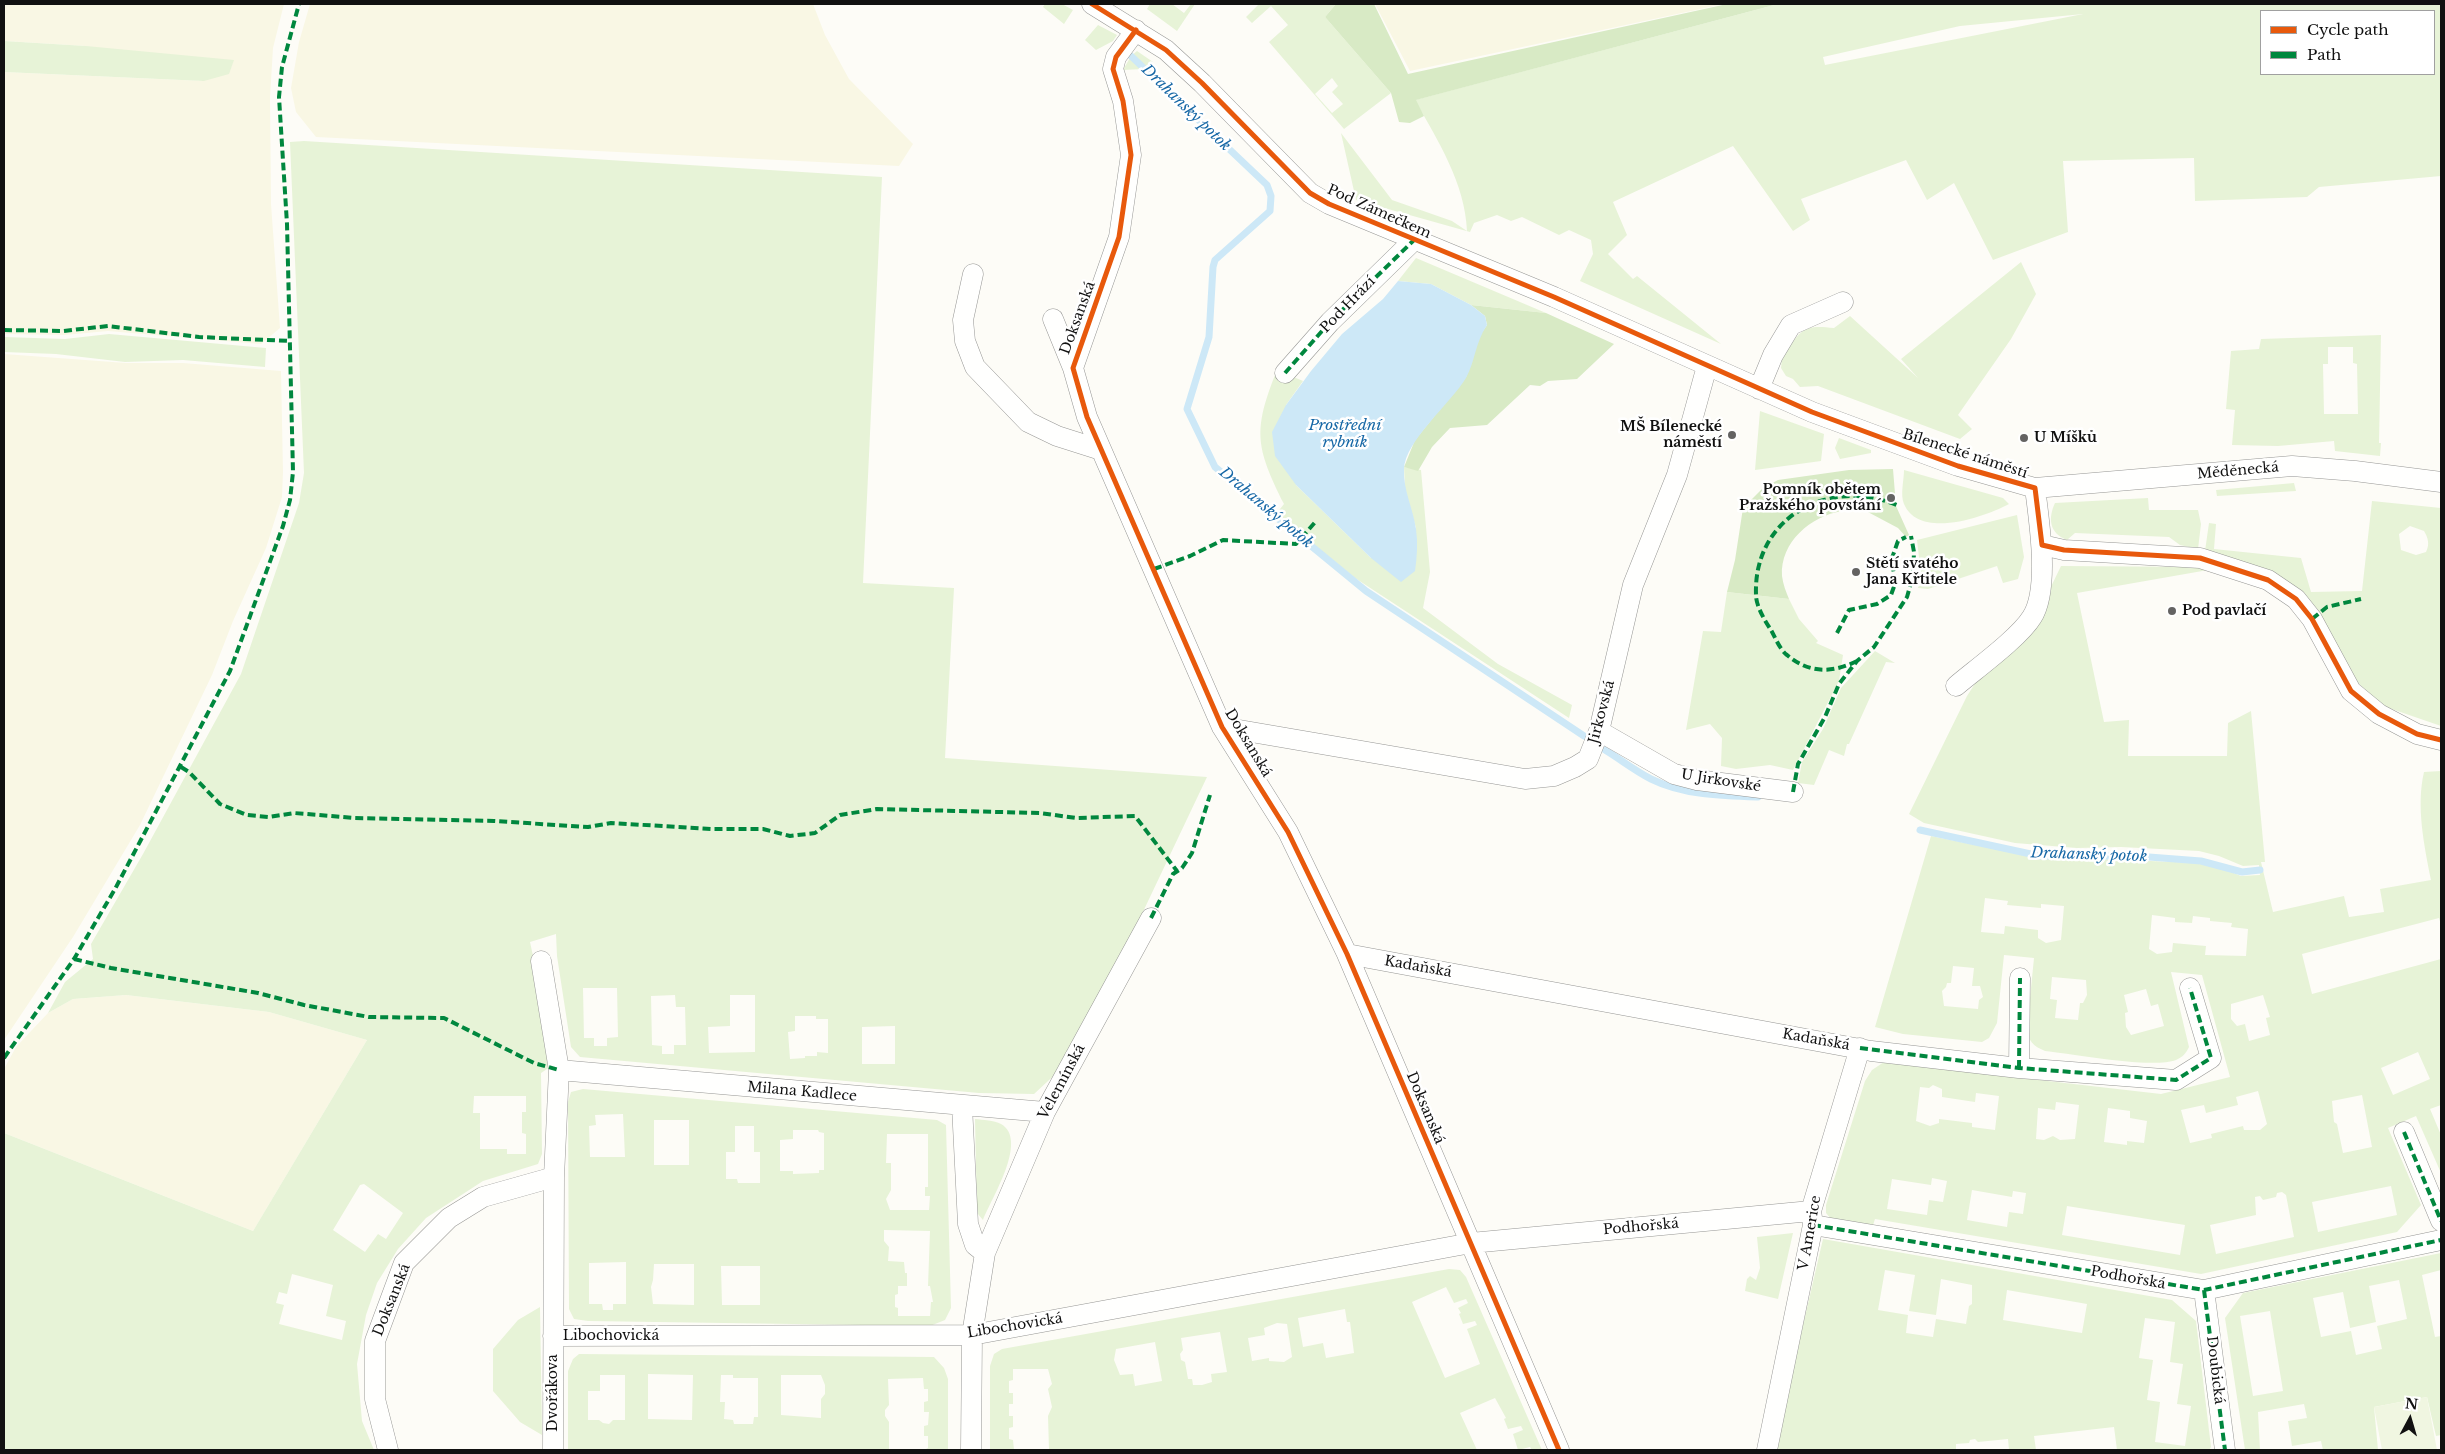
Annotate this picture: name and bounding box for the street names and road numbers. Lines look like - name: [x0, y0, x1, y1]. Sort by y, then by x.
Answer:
- street label: Pod Zámečkem: [1324, 182, 1434, 242]
- street label: Pod Hrází: [1317, 273, 1379, 337]
- street label: Doksanská: [1057, 279, 1099, 357]
- street label: Bílenecké náměstí: [1900, 426, 2030, 482]
- street label: Měděnecká: [2196, 459, 2280, 483]
- street label: Jirkovská: [1585, 678, 1619, 746]
- street label: Doksanská: [1221, 706, 1275, 780]
- street label: U Jirkovské: [1680, 766, 1762, 796]
- street label: Kadaňská: [1383, 953, 1453, 981]
- street label: Kadaňská: [1781, 1026, 1851, 1054]
- street label: Velemínská: [1035, 1042, 1089, 1122]
- street label: Doksanská: [1402, 1069, 1448, 1147]
- street label: Milana Kadlece: [746, 1079, 858, 1105]
- street label: V Americe: [1795, 1194, 1825, 1272]
- street label: Podhořská: [1602, 1215, 1680, 1239]
- street label: Doksanská: [370, 1261, 414, 1339]
- street label: Podhořská: [2089, 1263, 2167, 1293]
- street label: Libochovická: [966, 1310, 1064, 1342]
- street label: Libochovická: [563, 1328, 659, 1344]
- street label: Doubická: [2202, 1335, 2228, 1405]
- street label: Dvořákova: [545, 1354, 561, 1432]

